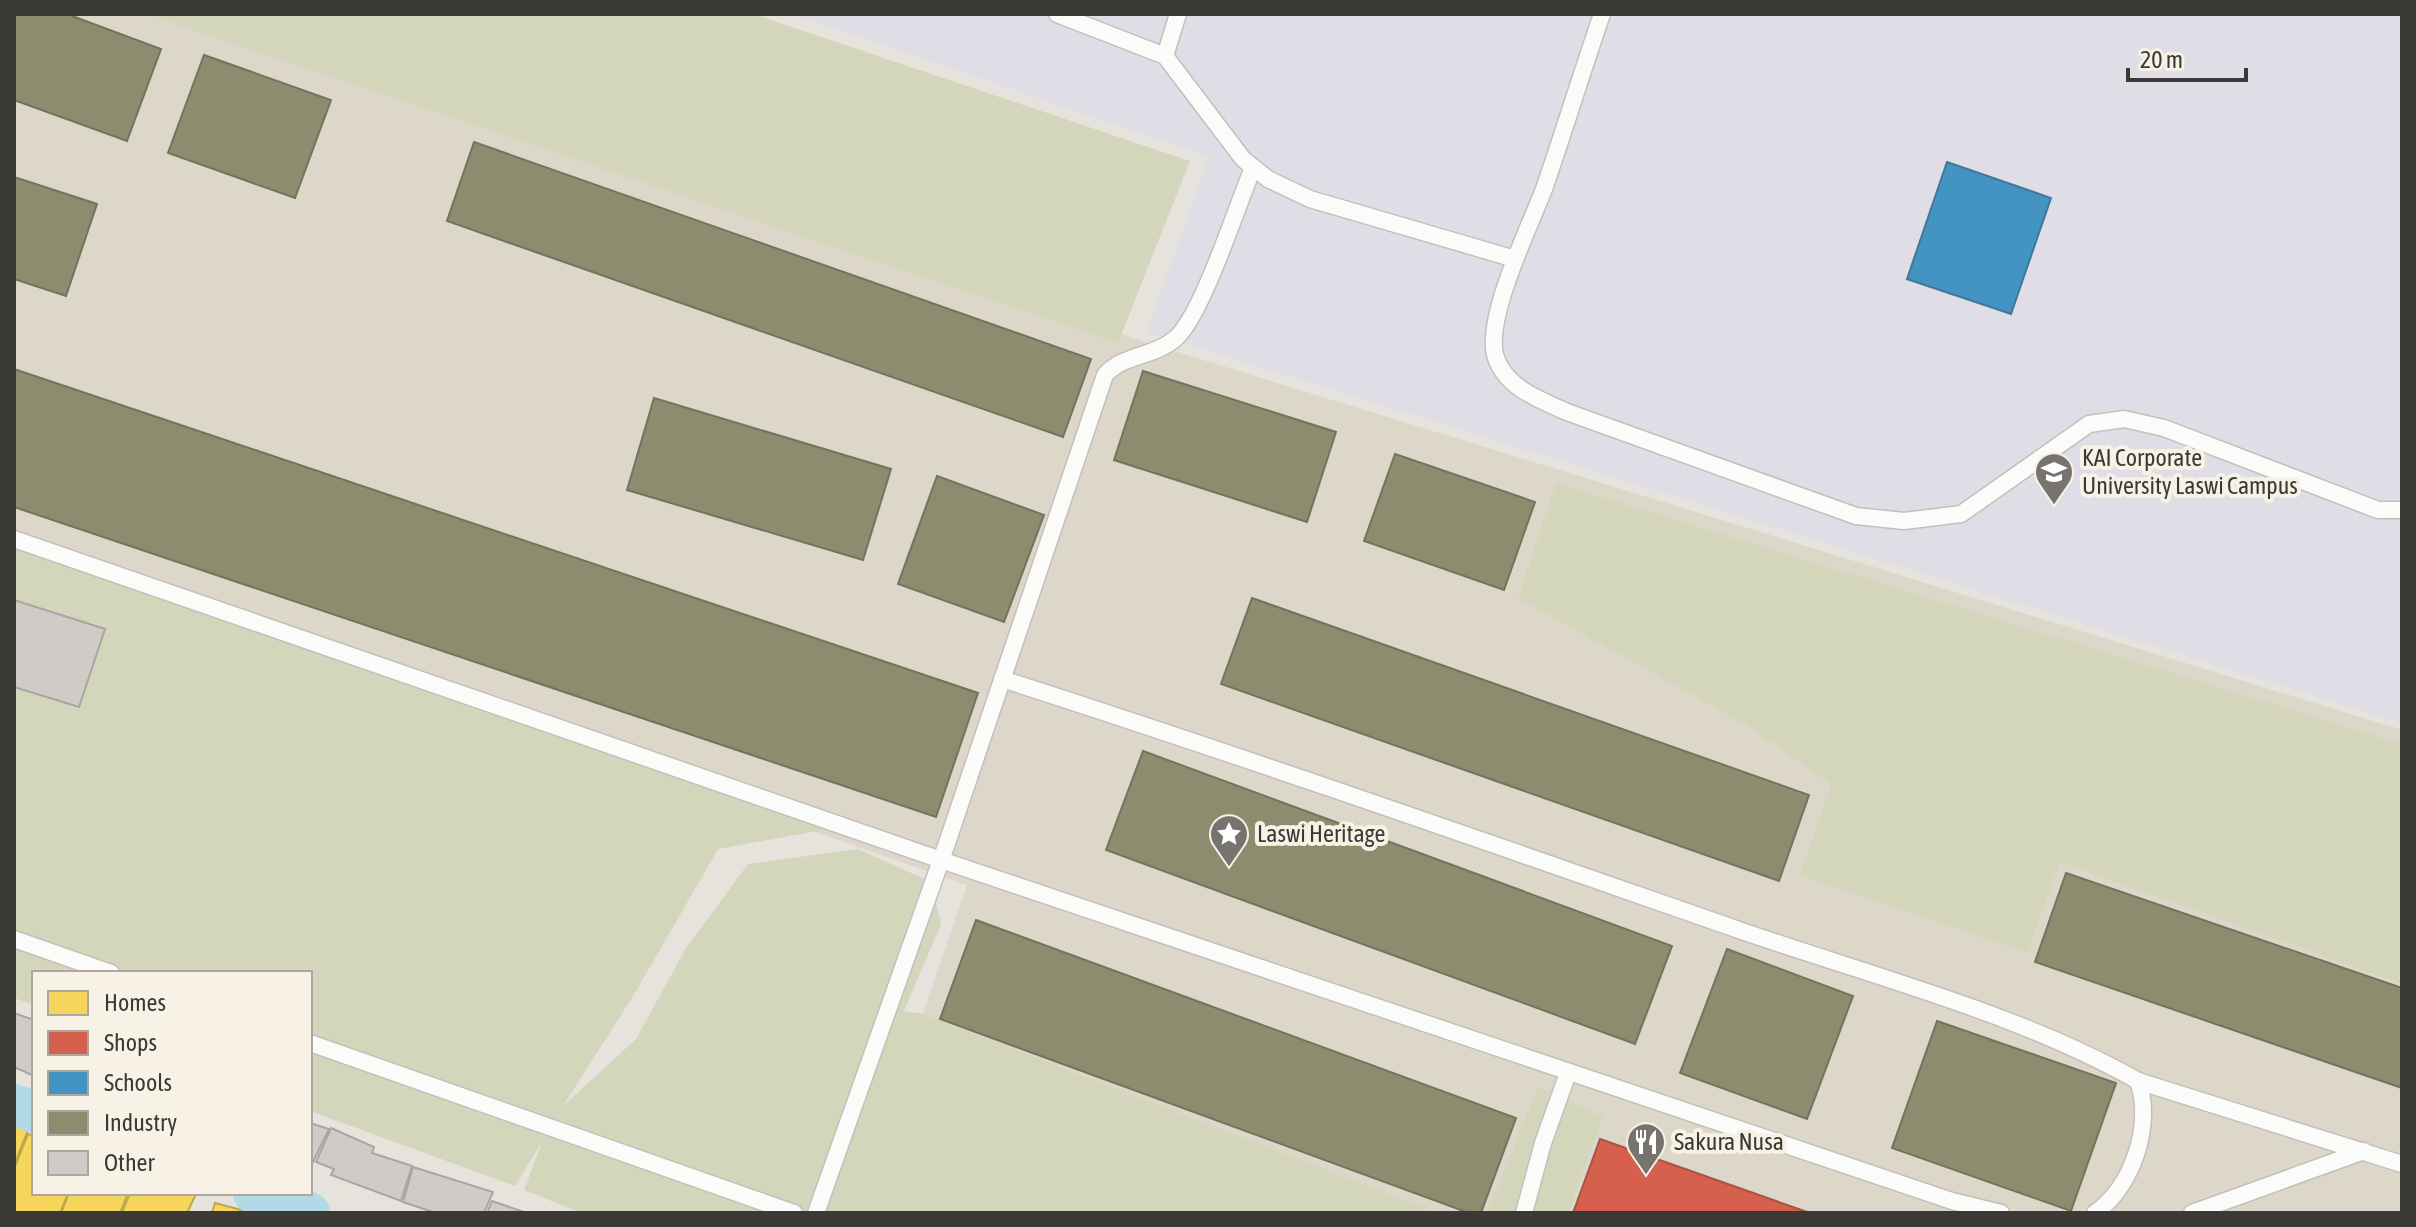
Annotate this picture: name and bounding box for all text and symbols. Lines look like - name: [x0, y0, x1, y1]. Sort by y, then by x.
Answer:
- scale bar: [2128, 32, 2246, 82]
- text: 20 m: [2140, 46, 2183, 73]
- place label: KAI Corporate University Laswi Campus: [2082, 444, 2298, 499]
- school or university icon: KAI Corporate University Laswi Campus: [2033, 451, 2075, 506]
- place icon: Laswi Heritage: [1208, 813, 1250, 868]
- place label: Laswi Heritage: [1257, 820, 1385, 847]
- legend: [32, 971, 312, 1195]
- text: Homes: [104, 989, 166, 1016]
- text: Shops: [104, 1029, 157, 1056]
- text: Schools: [104, 1069, 172, 1096]
- text: Industry: [104, 1109, 177, 1136]
- restaurant icon: Sakura Nusa: [1625, 1121, 1667, 1176]
- place label: Sakura Nusa: [1674, 1128, 1784, 1155]
- text: Other: [104, 1149, 155, 1176]

